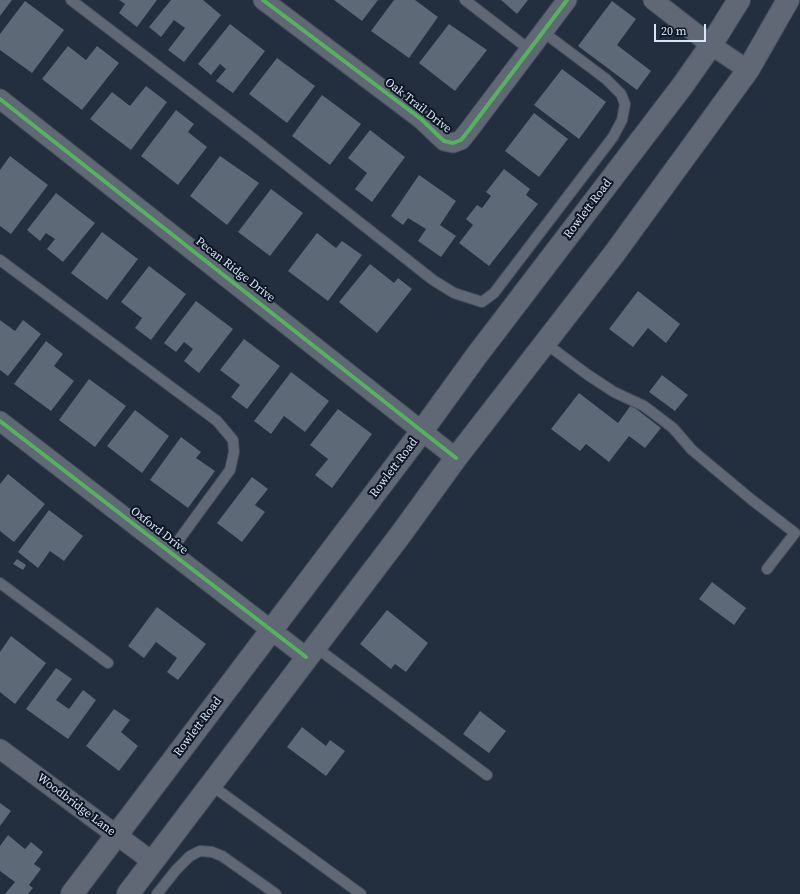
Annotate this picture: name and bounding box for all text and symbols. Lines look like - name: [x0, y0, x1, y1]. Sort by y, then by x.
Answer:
- scale bar: [656, 16, 708, 42]
- text: 20 m: [661, 23, 687, 39]
- street label: Oak Trail Drive: [382, 75, 454, 137]
- street label: Rowlett Road: [561, 176, 615, 242]
- street label: Pecan Ridge Drive: [192, 234, 278, 306]
- street label: Rowlett Road: [367, 435, 421, 501]
- street label: Oxford Drive: [127, 504, 191, 558]
- street label: Rowlett Road: [171, 694, 225, 760]
- street label: Woodbridge Lane: [34, 771, 118, 839]

